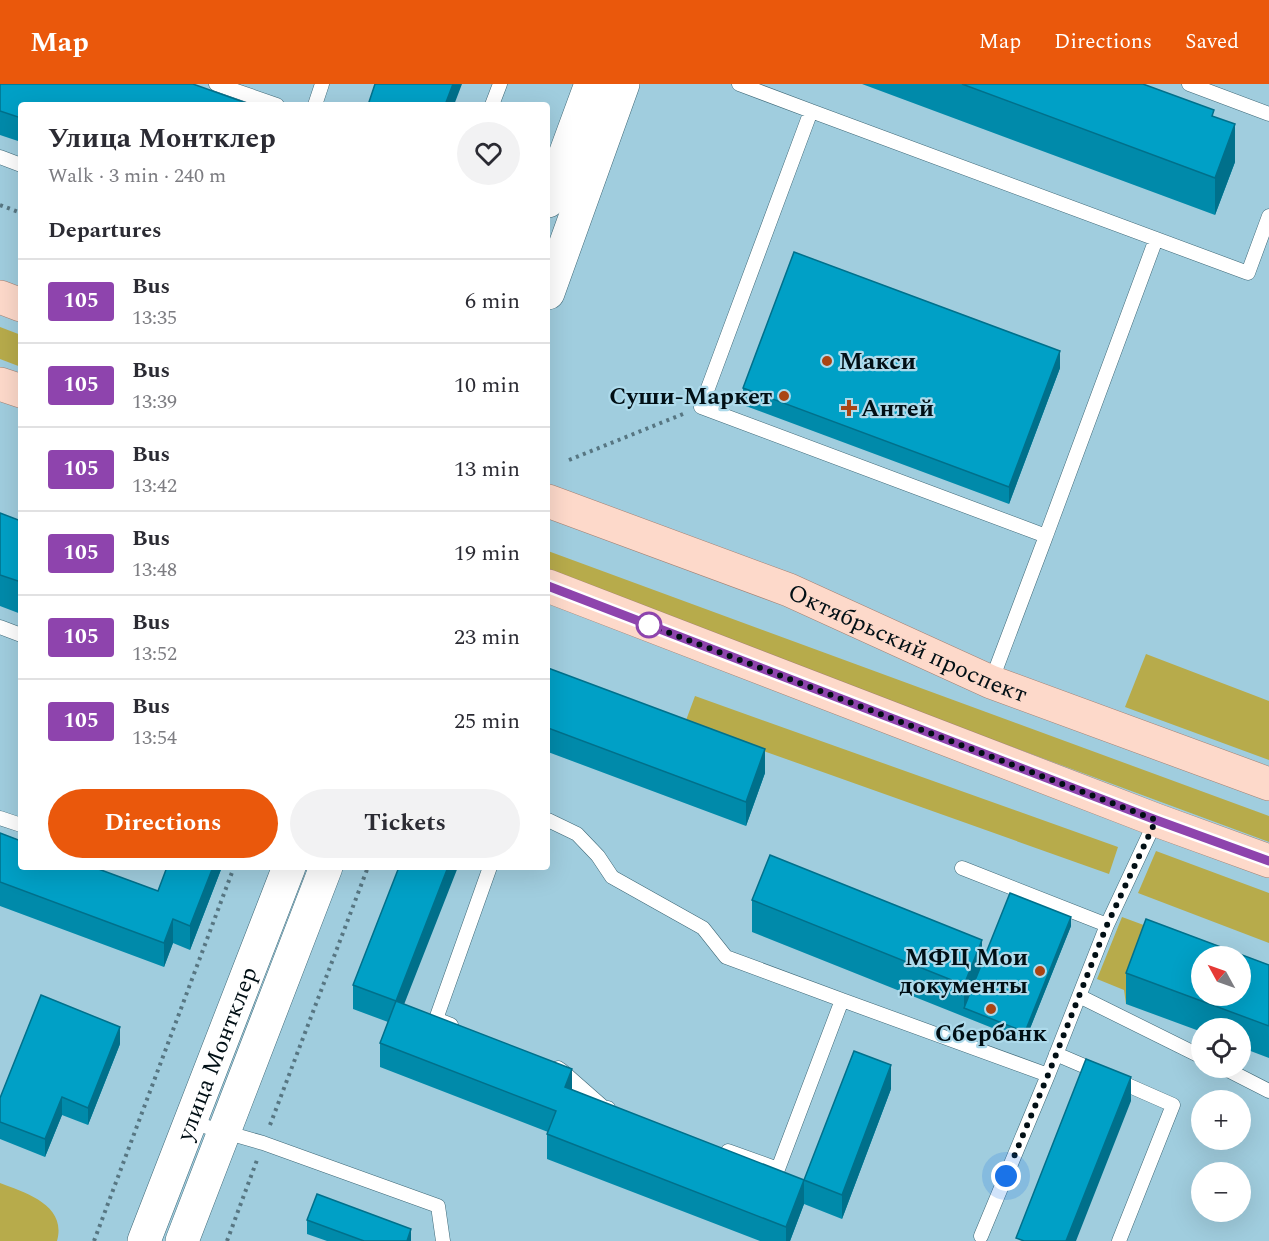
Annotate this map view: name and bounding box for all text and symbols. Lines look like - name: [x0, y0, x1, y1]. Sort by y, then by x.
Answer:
- text: Map: [30, 21, 89, 64]
- text: Map: [979, 26, 1021, 58]
- text: Directions: [1054, 26, 1152, 58]
- text: Saved: [1185, 26, 1239, 58]
- text: Улица Монтклер: [48, 117, 276, 160]
- button: heart: [457, 122, 520, 185]
- text: Walk · 3 min · 240 m: [48, 161, 226, 191]
- text: Departures: [48, 214, 162, 247]
- text: Bus: [132, 270, 170, 303]
- text: 105: [63, 285, 99, 317]
- text: 6 min: [465, 285, 520, 318]
- text: 13:35: [132, 303, 177, 333]
- place label: Макси: [839, 344, 916, 380]
- text: Bus: [132, 354, 170, 387]
- marker: Макси: [820, 354, 834, 368]
- text: 105: [63, 369, 99, 401]
- text: 10 min: [454, 369, 520, 402]
- place label: Суши-Маркет: [609, 379, 772, 415]
- text: 13:39: [132, 387, 177, 417]
- marker: Суши-Маркет: [777, 389, 791, 403]
- place label: Антей: [861, 391, 934, 427]
- marker: Антей: [842, 401, 856, 415]
- text: Bus: [132, 438, 170, 471]
- text: 105: [63, 453, 99, 485]
- text: 13 min: [454, 453, 520, 486]
- text: 13:42: [132, 471, 177, 501]
- text: Bus: [132, 522, 170, 555]
- text: 105: [63, 537, 99, 569]
- text: 19 min: [454, 537, 520, 570]
- text: 13:48: [132, 555, 177, 585]
- street label: Октябрьский проспект: [782, 575, 1032, 713]
- text: Bus: [132, 606, 170, 639]
- unlabelled marker: [636, 612, 662, 638]
- text: 105: [63, 621, 99, 653]
- text: 23 min: [454, 621, 520, 654]
- text: 13:52: [132, 639, 177, 669]
- text: Bus: [132, 690, 170, 723]
- text: 105: [63, 705, 99, 737]
- text: 25 min: [454, 705, 520, 738]
- text: 13:54: [132, 723, 177, 753]
- button: Directions: [48, 789, 278, 858]
- button: Tickets: [290, 789, 520, 858]
- place label: МФЦ Мои документы: [900, 940, 1028, 1004]
- north arrow: [1191, 946, 1251, 1006]
- map controls: [1191, 946, 1251, 1222]
- street label: улица Монтклер: [167, 962, 268, 1147]
- marker: МФЦ Мои документы: [1033, 964, 1047, 978]
- marker: Сбербанк: [984, 1002, 998, 1016]
- place label: Сбербанк: [935, 1016, 1048, 1052]
- button: locate: [1191, 1018, 1251, 1078]
- button: +: [1191, 1090, 1251, 1150]
- your location: [991, 1161, 1021, 1191]
- button: −: [1191, 1162, 1251, 1222]

